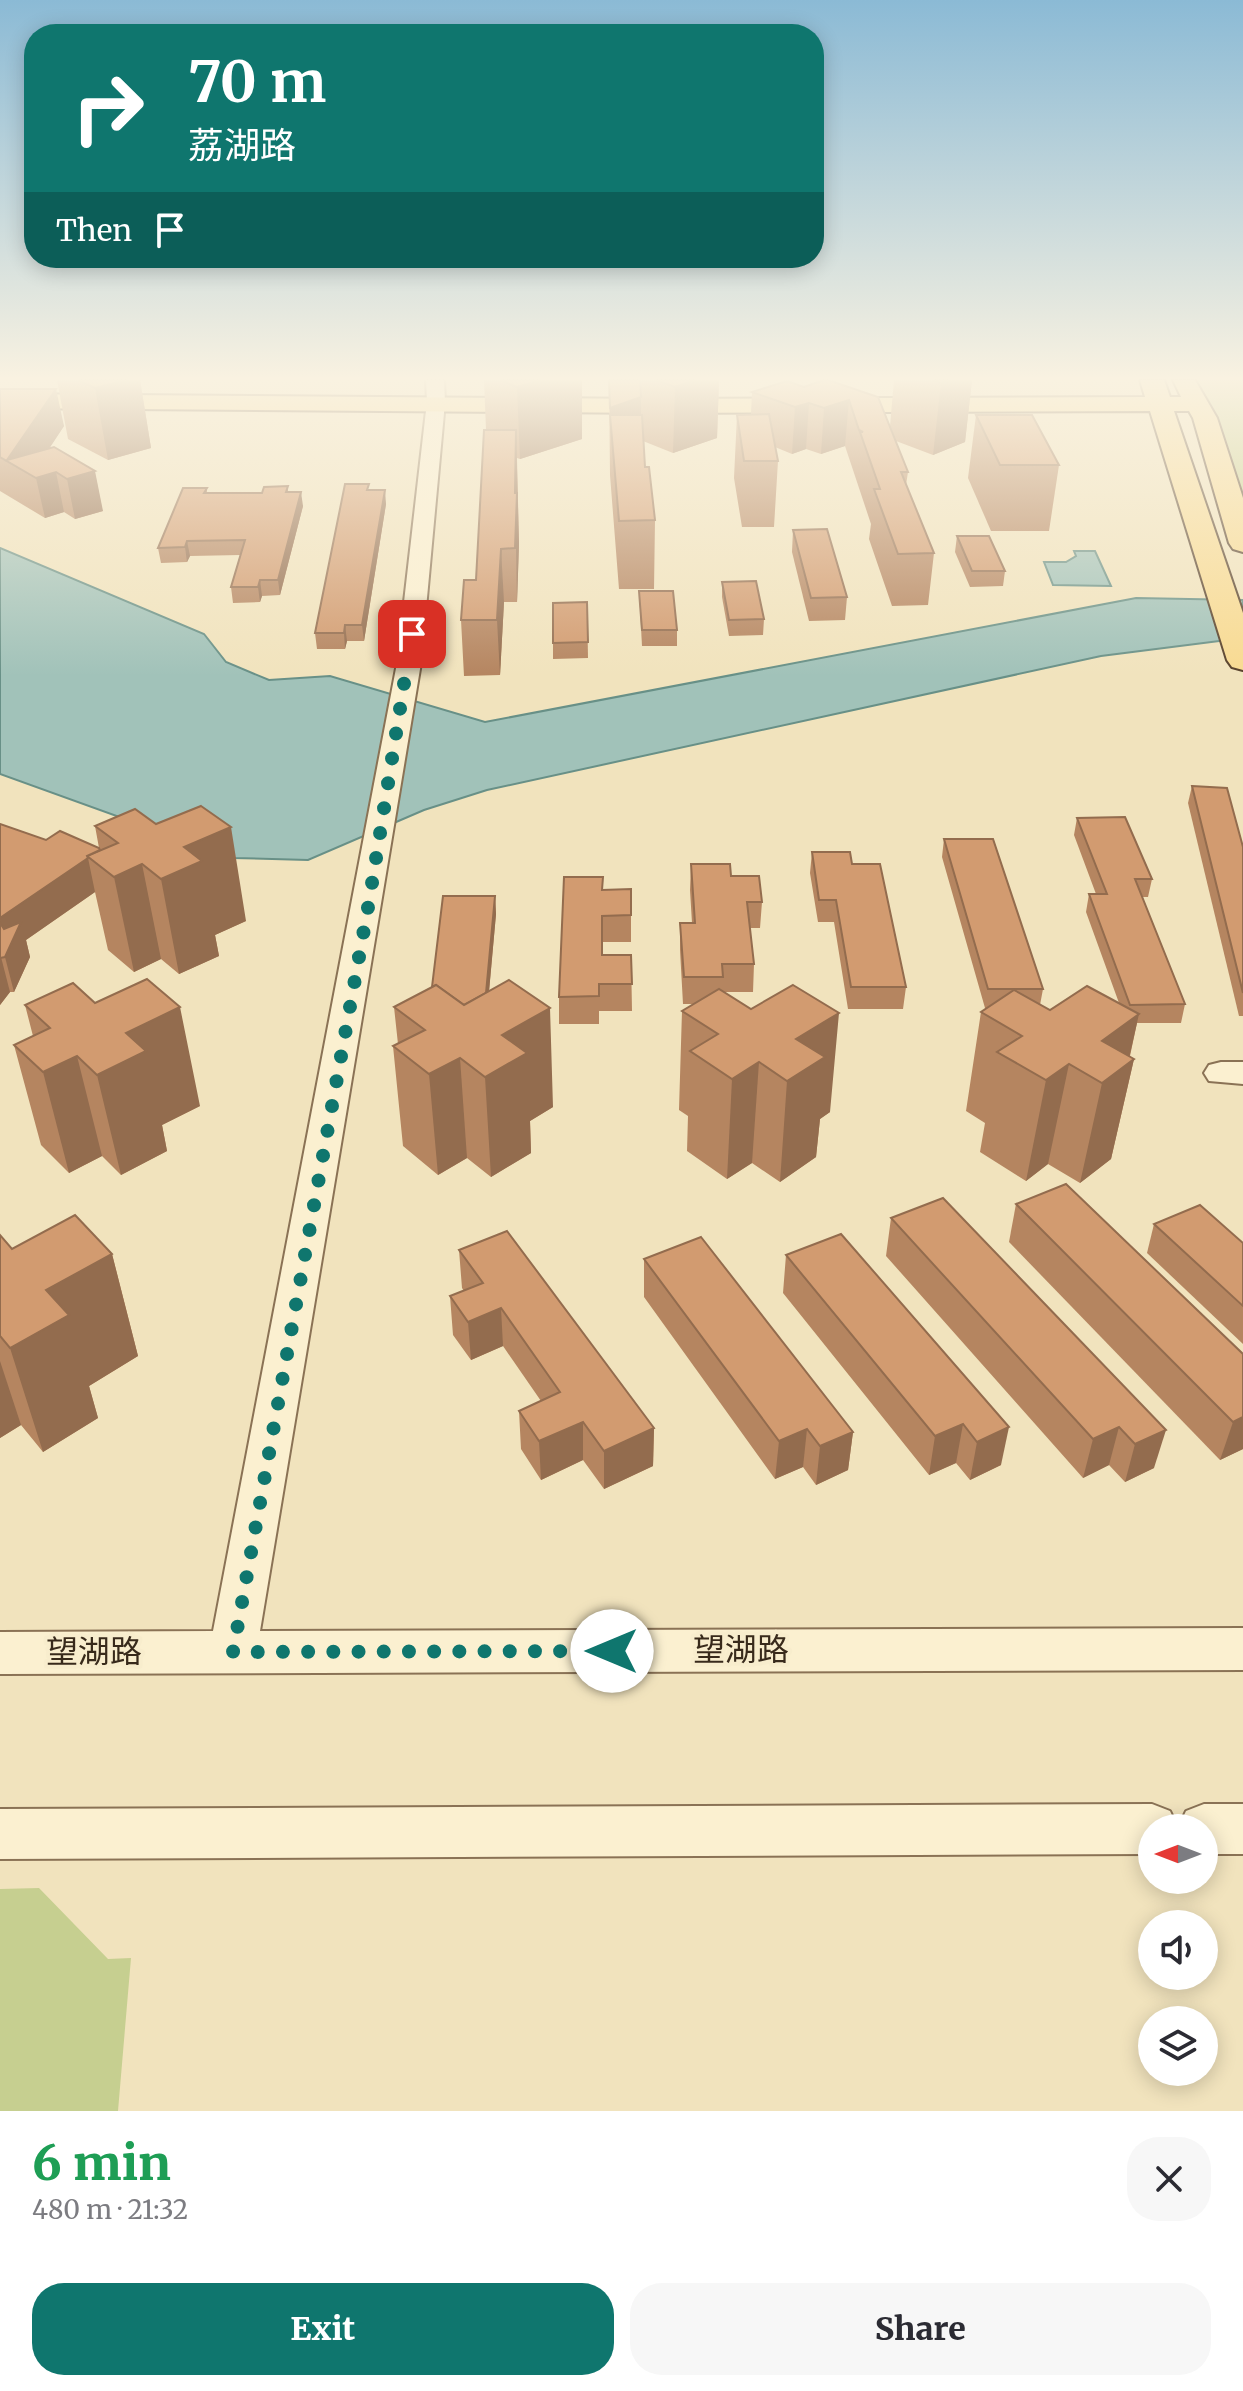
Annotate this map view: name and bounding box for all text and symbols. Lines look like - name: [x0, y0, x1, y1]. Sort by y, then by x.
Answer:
- text: 70 m: [188, 47, 326, 117]
- icon: right: [56, 56, 160, 160]
- text: 荔湖路: [188, 123, 296, 168]
- icon: arrive: [148, 208, 192, 252]
- text: Then: [56, 211, 132, 249]
- pin: [378, 600, 446, 668]
- icon: arrive: [390, 612, 434, 656]
- position arrow: [570, 1609, 654, 1693]
- street label: 望湖路: [693, 1630, 789, 1670]
- street label: 望湖路: [46, 1632, 142, 1672]
- north arrow: [1138, 1814, 1218, 1894]
- map controls: [1138, 1814, 1218, 2086]
- button: sound: [1138, 1910, 1218, 1990]
- button: layers: [1138, 2006, 1218, 2086]
- text: 6 min: [32, 2133, 171, 2193]
- button: close: [1127, 2137, 1211, 2221]
- text: 480 m · 21:32: [32, 2193, 188, 2226]
- button: Exit: [32, 2283, 614, 2375]
- button: Share: [630, 2283, 1211, 2375]

